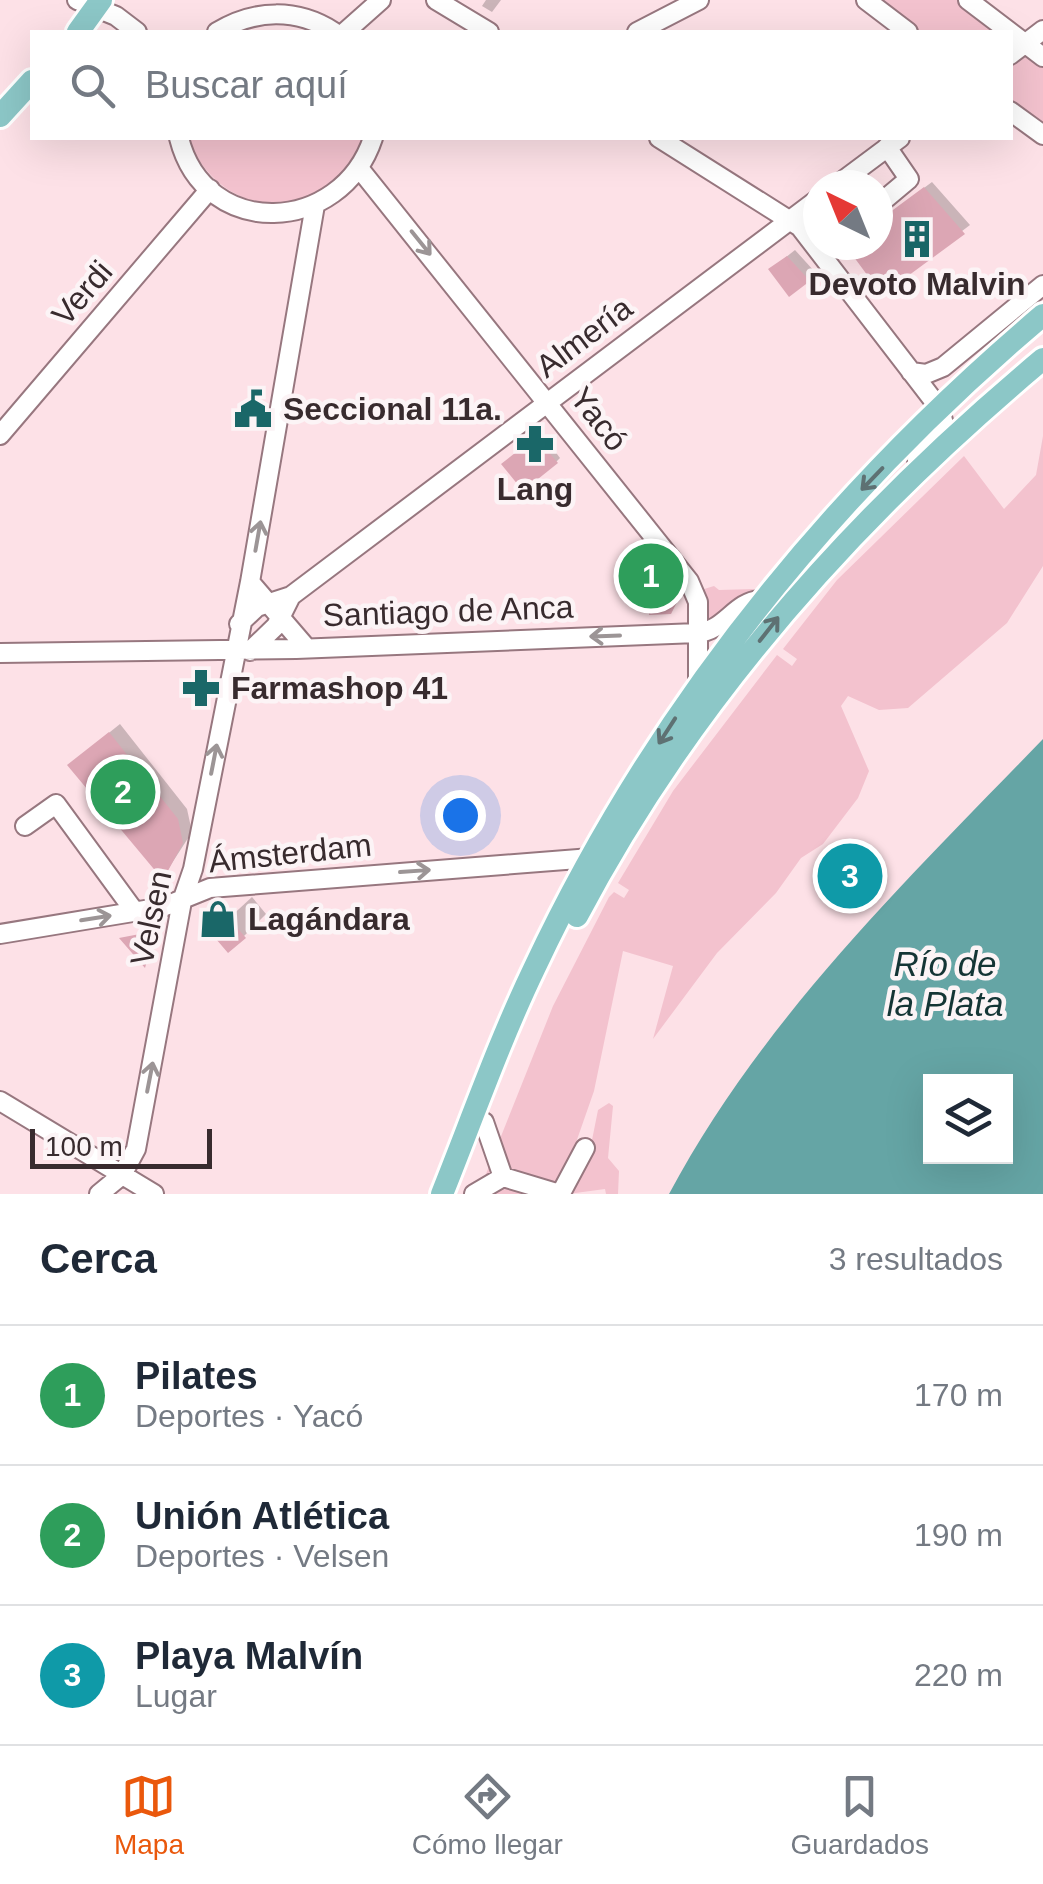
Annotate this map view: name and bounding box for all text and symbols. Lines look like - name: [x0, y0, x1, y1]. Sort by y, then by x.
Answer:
- search box: [30, 30, 1013, 140]
- icon: search: [65, 58, 120, 113]
- text: Buscar aquí: [145, 64, 348, 106]
- north arrow: [803, 170, 893, 260]
- building icon: Devoto Malvin: [896, 218, 938, 260]
- one-way arrow: [410, 230, 432, 256]
- street label: Verdi: [44, 254, 120, 332]
- place label: Devoto Malvin: [809, 266, 1025, 302]
- street label: Almería: [529, 289, 639, 385]
- street label: Yacó: [563, 380, 635, 458]
- public building icon: Seccional 11a.: [232, 388, 274, 430]
- place label: Seccional 11a.: [283, 391, 502, 427]
- pharmacy icon: Lang: [514, 423, 556, 465]
- one-way arrow: [860, 467, 884, 491]
- place label: Lang: [497, 471, 573, 507]
- one-way arrow: [249, 520, 268, 553]
- pin: 1: [618, 538, 684, 614]
- street label: Santiago de Anca: [322, 589, 574, 633]
- one-way arrow: [758, 617, 780, 643]
- one-way arrow: [589, 627, 621, 646]
- pharmacy icon: Farmashop 41: [180, 667, 222, 709]
- place label: Farmashop 41: [231, 670, 448, 706]
- one-way arrow: [657, 716, 678, 744]
- one-way arrow: [205, 744, 224, 776]
- pin: 2: [90, 754, 156, 830]
- your location: [435, 790, 486, 841]
- street label: Ámsterdam: [207, 827, 373, 879]
- pin: 3: [818, 838, 882, 914]
- one-way arrow: [399, 862, 431, 881]
- street label: Velsen: [123, 867, 179, 969]
- shop icon: Lagándara: [197, 898, 239, 940]
- place label: Lagándara: [248, 901, 410, 937]
- one-way arrow: [80, 908, 112, 927]
- water label: Río de la Plata: [887, 944, 1003, 1023]
- one-way arrow: [141, 1062, 160, 1094]
- map controls: [923, 1074, 1013, 1164]
- button: layers: [923, 1074, 1013, 1164]
- scale bar: [30, 1124, 212, 1168]
- text: 100 m: [45, 1131, 123, 1162]
- text: Cerca: [40, 1235, 157, 1282]
- text: 3 resultados: [829, 1241, 1003, 1277]
- text: Pilates: [135, 1355, 258, 1397]
- text: 1: [64, 1377, 81, 1413]
- text: 170 m: [914, 1377, 1003, 1413]
- text: Deportes · Yacó: [135, 1398, 363, 1434]
- text: Unión Atlética: [135, 1495, 389, 1537]
- text: 2: [64, 1517, 81, 1553]
- text: 190 m: [914, 1517, 1003, 1553]
- text: Deportes · Velsen: [135, 1538, 389, 1574]
- text: Playa Malvín: [135, 1635, 363, 1677]
- text: 3: [64, 1657, 81, 1693]
- text: 220 m: [914, 1657, 1003, 1693]
- text: Lugar: [135, 1678, 217, 1714]
- tab: Mapa: [114, 1769, 184, 1861]
- tab: Cómo llegar: [412, 1769, 563, 1861]
- tab: Guardados: [791, 1769, 929, 1861]

